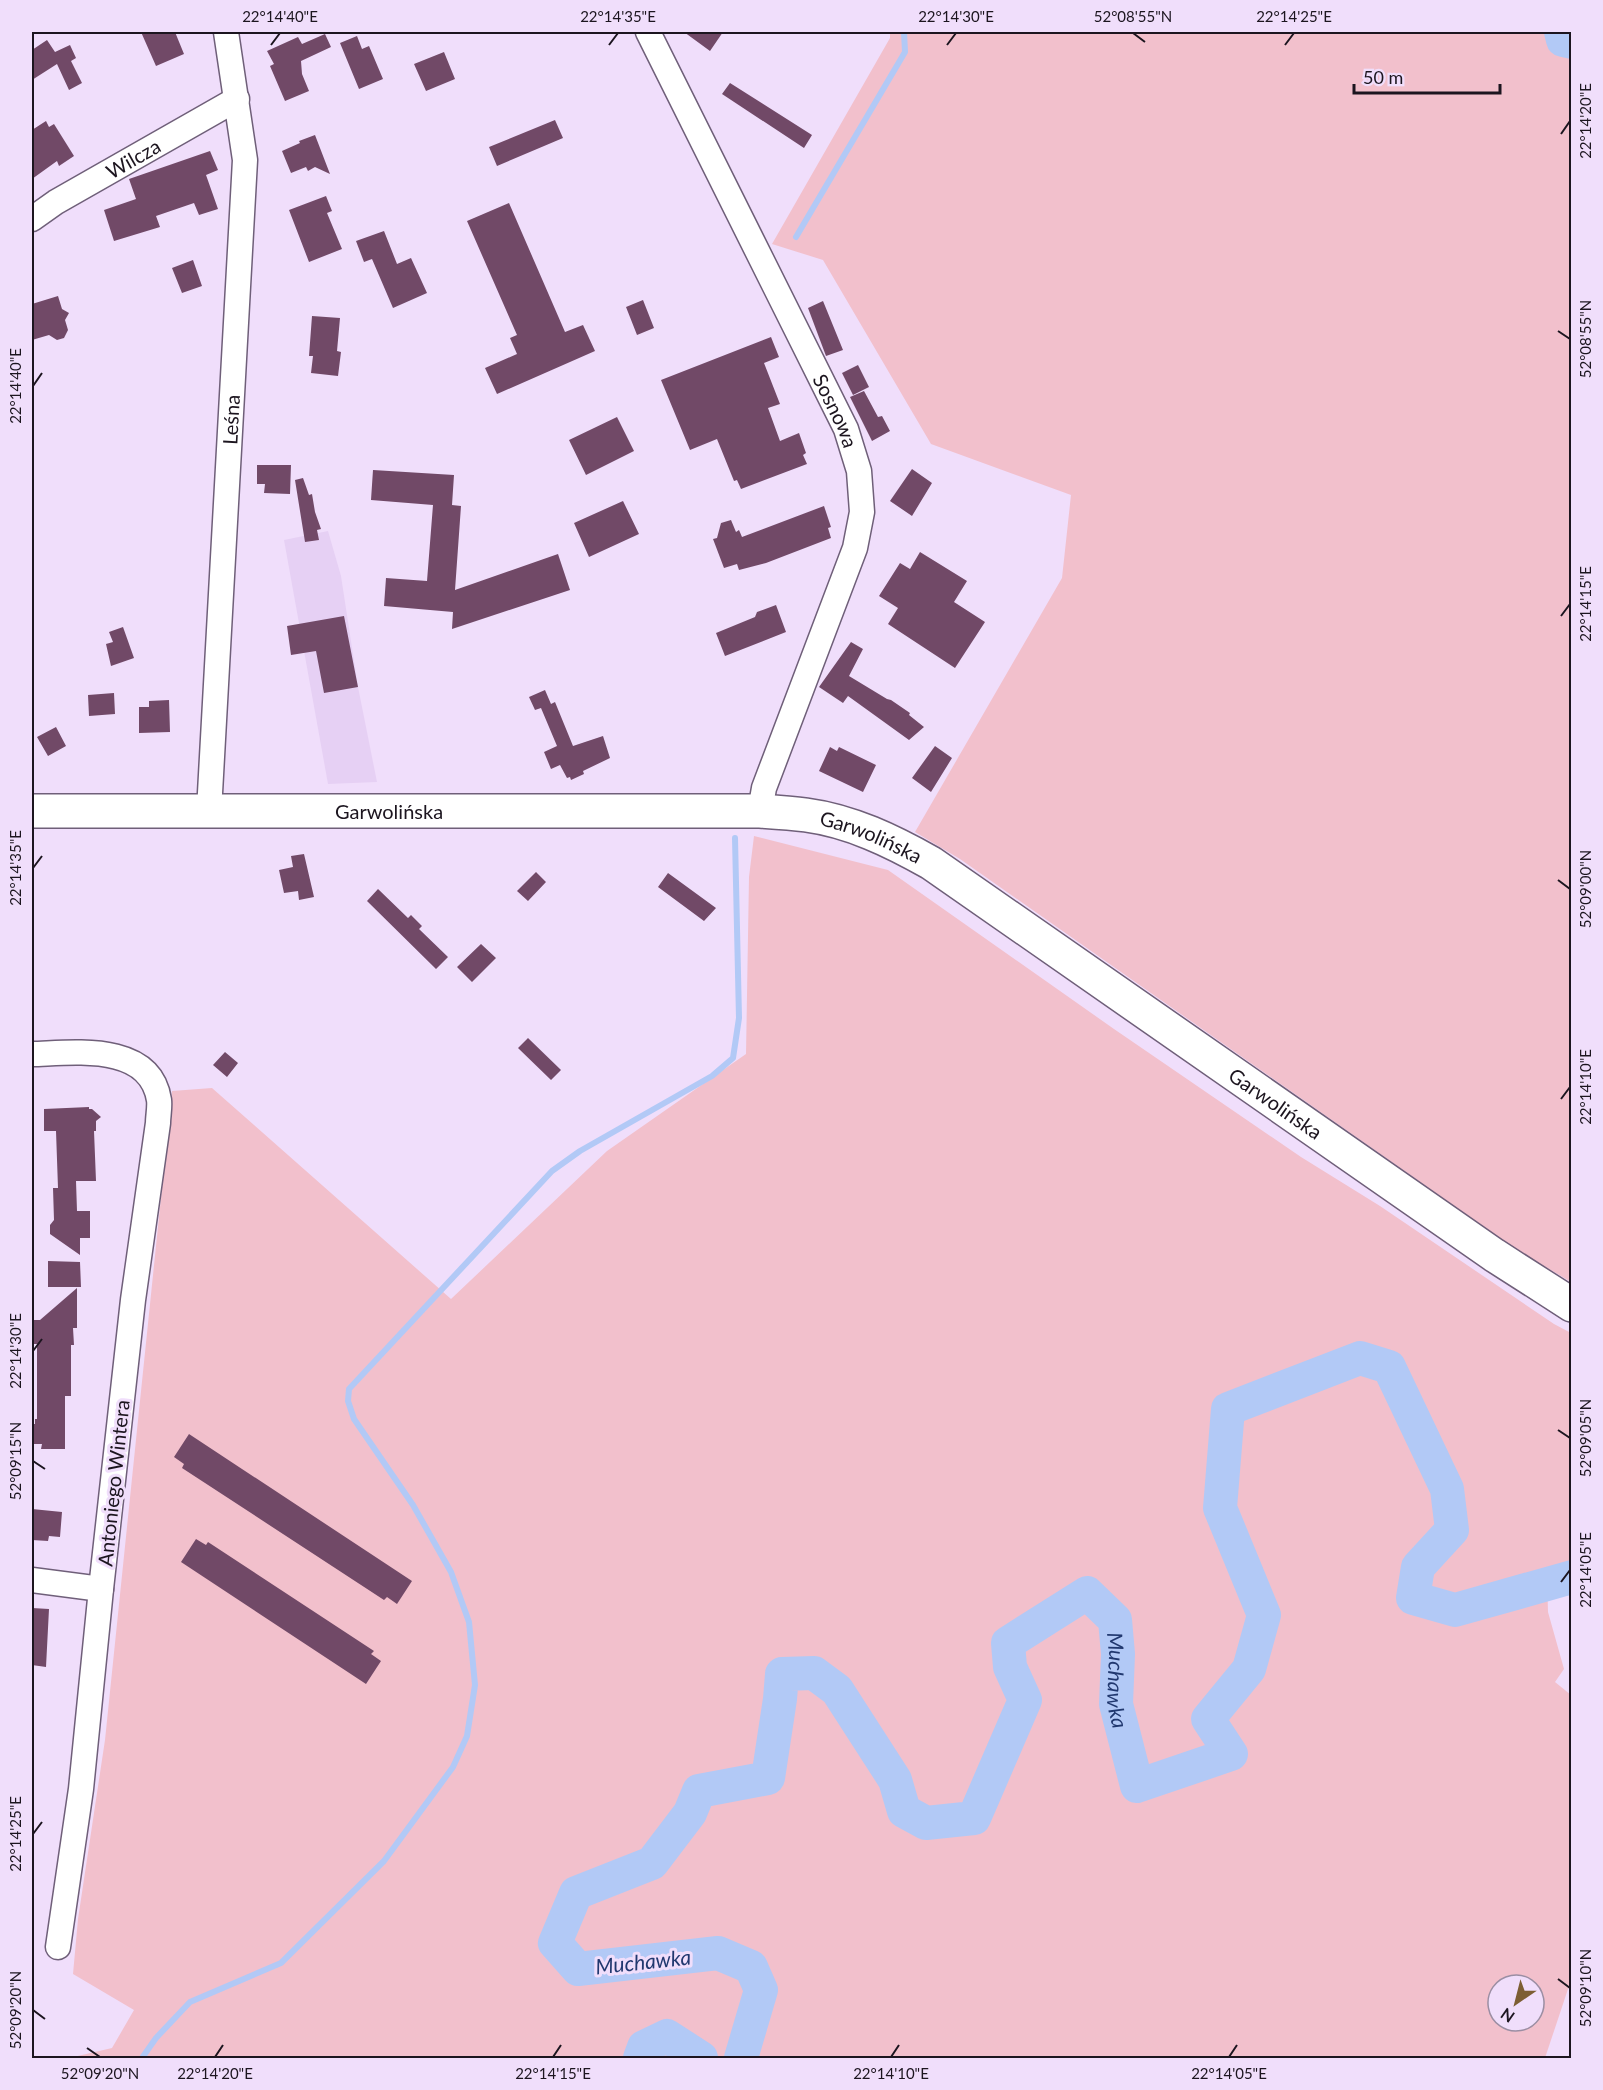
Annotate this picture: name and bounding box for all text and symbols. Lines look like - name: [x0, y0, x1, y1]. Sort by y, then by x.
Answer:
- text: 22°14'40"E: [242, 7, 318, 25]
- text: 22°14'35"E: [580, 7, 656, 25]
- text: 22°14'30"E: [918, 7, 994, 25]
- text: 52°08'55"N: [1094, 7, 1172, 25]
- text: 22°14'25"E: [1256, 7, 1332, 25]
- scale bar: [1354, 57, 1500, 95]
- text: 50 m: [1363, 66, 1403, 88]
- text: 22°14'20"E: [1576, 83, 1594, 159]
- street label: Wilcza: [102, 133, 164, 183]
- text: 52°08'55"N: [1576, 300, 1594, 378]
- text: 22°14'40"E: [6, 348, 24, 424]
- street label: Sosnowa: [808, 370, 863, 450]
- street label: Leśna: [217, 394, 244, 445]
- text: 22°14'15"E: [1576, 566, 1594, 642]
- street label: Garwolińska: [335, 799, 443, 823]
- street label: Garwolińska: [818, 806, 926, 868]
- text: 22°14'35"E: [6, 830, 24, 906]
- text: 52°09'00"N: [1576, 850, 1594, 928]
- text: 22°14'10"E: [1576, 1049, 1594, 1125]
- street label: Garwolińska: [1224, 1062, 1327, 1144]
- text: 22°14'30"E: [6, 1313, 24, 1389]
- street label: Antoniego Wintera: [92, 1399, 134, 1567]
- text: 52°09'05"N: [1576, 1399, 1594, 1477]
- text: 52°09'15"N: [6, 1422, 24, 1500]
- text: 22°14'05"E: [1576, 1532, 1594, 1608]
- water label: Muchawka: [1103, 1631, 1134, 1730]
- text: 22°14'25"E: [6, 1796, 24, 1872]
- water label: Muchawka: [594, 1944, 692, 1978]
- text: 52°09'10"N: [1576, 1949, 1594, 2027]
- text: 52°09'20"N: [6, 1971, 24, 2049]
- north arrow: [1486, 1973, 1546, 2033]
- text: N: [1497, 2004, 1518, 2027]
- text: 52°09'20"N: [61, 2064, 139, 2082]
- text: 22°14'20"E: [177, 2064, 253, 2082]
- text: 22°14'15"E: [515, 2064, 591, 2082]
- text: 22°14'10"E: [853, 2064, 929, 2082]
- text: 22°14'05"E: [1191, 2064, 1267, 2082]

